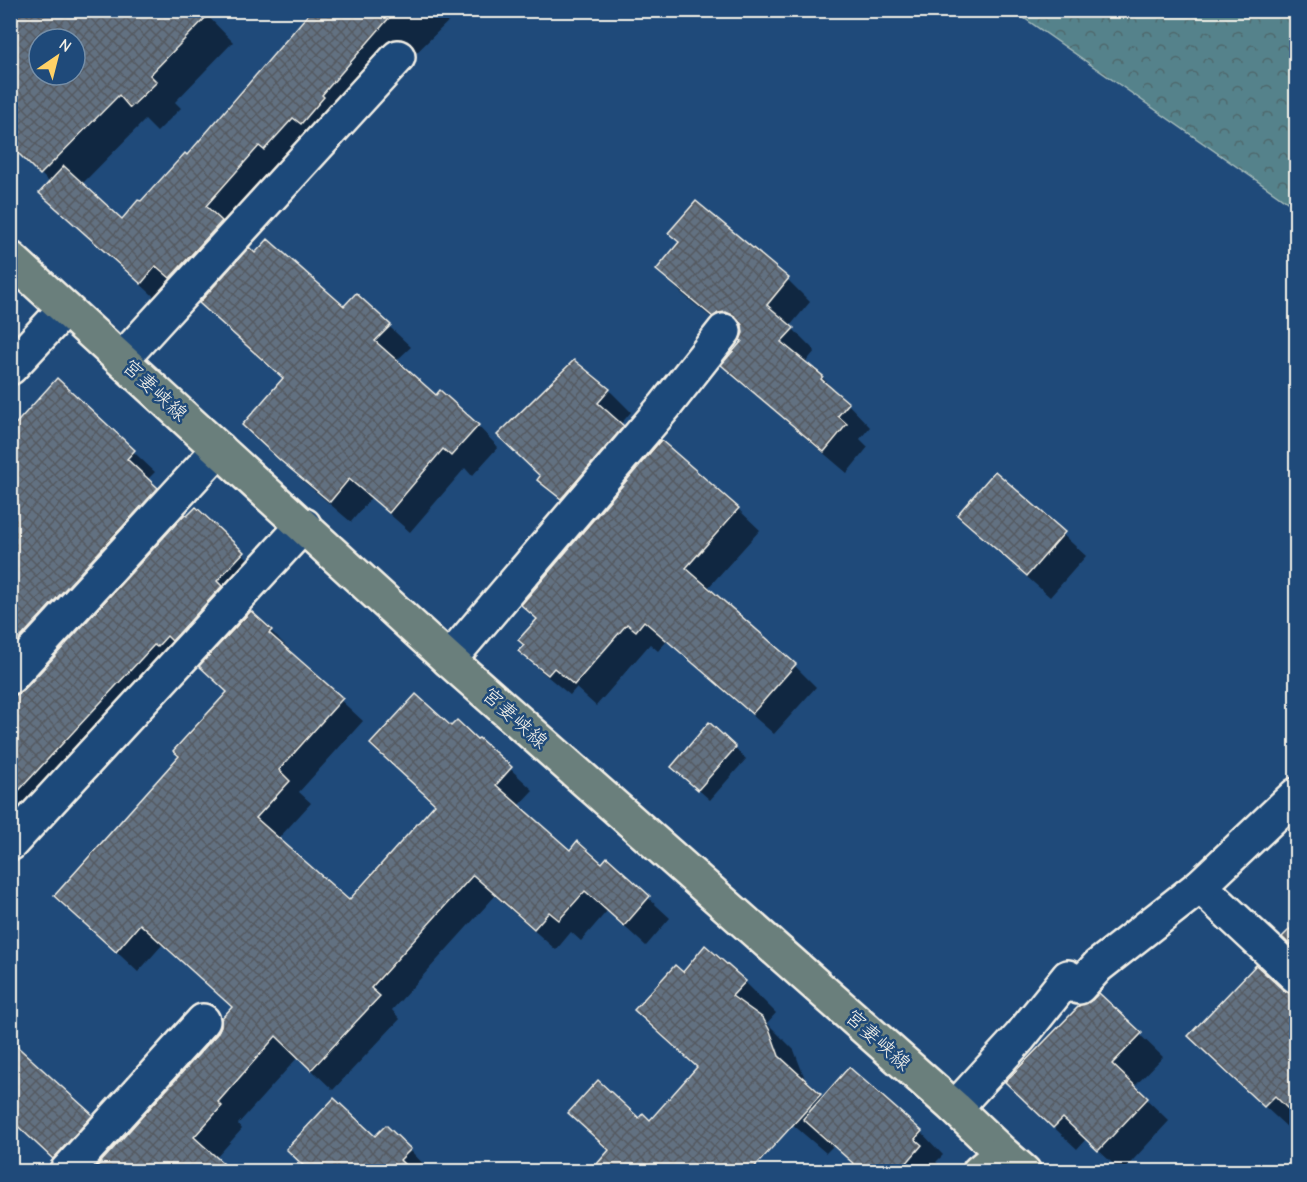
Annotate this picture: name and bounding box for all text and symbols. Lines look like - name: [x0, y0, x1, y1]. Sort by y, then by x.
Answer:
- north arrow: [27, 27, 87, 87]
- text: N: [56, 35, 74, 56]
- street label: 宮妻峡線: [118, 354, 192, 426]
- street label: 宮妻峡線: [478, 683, 552, 753]
- street label: 宮妻峡線: [841, 1005, 915, 1075]

